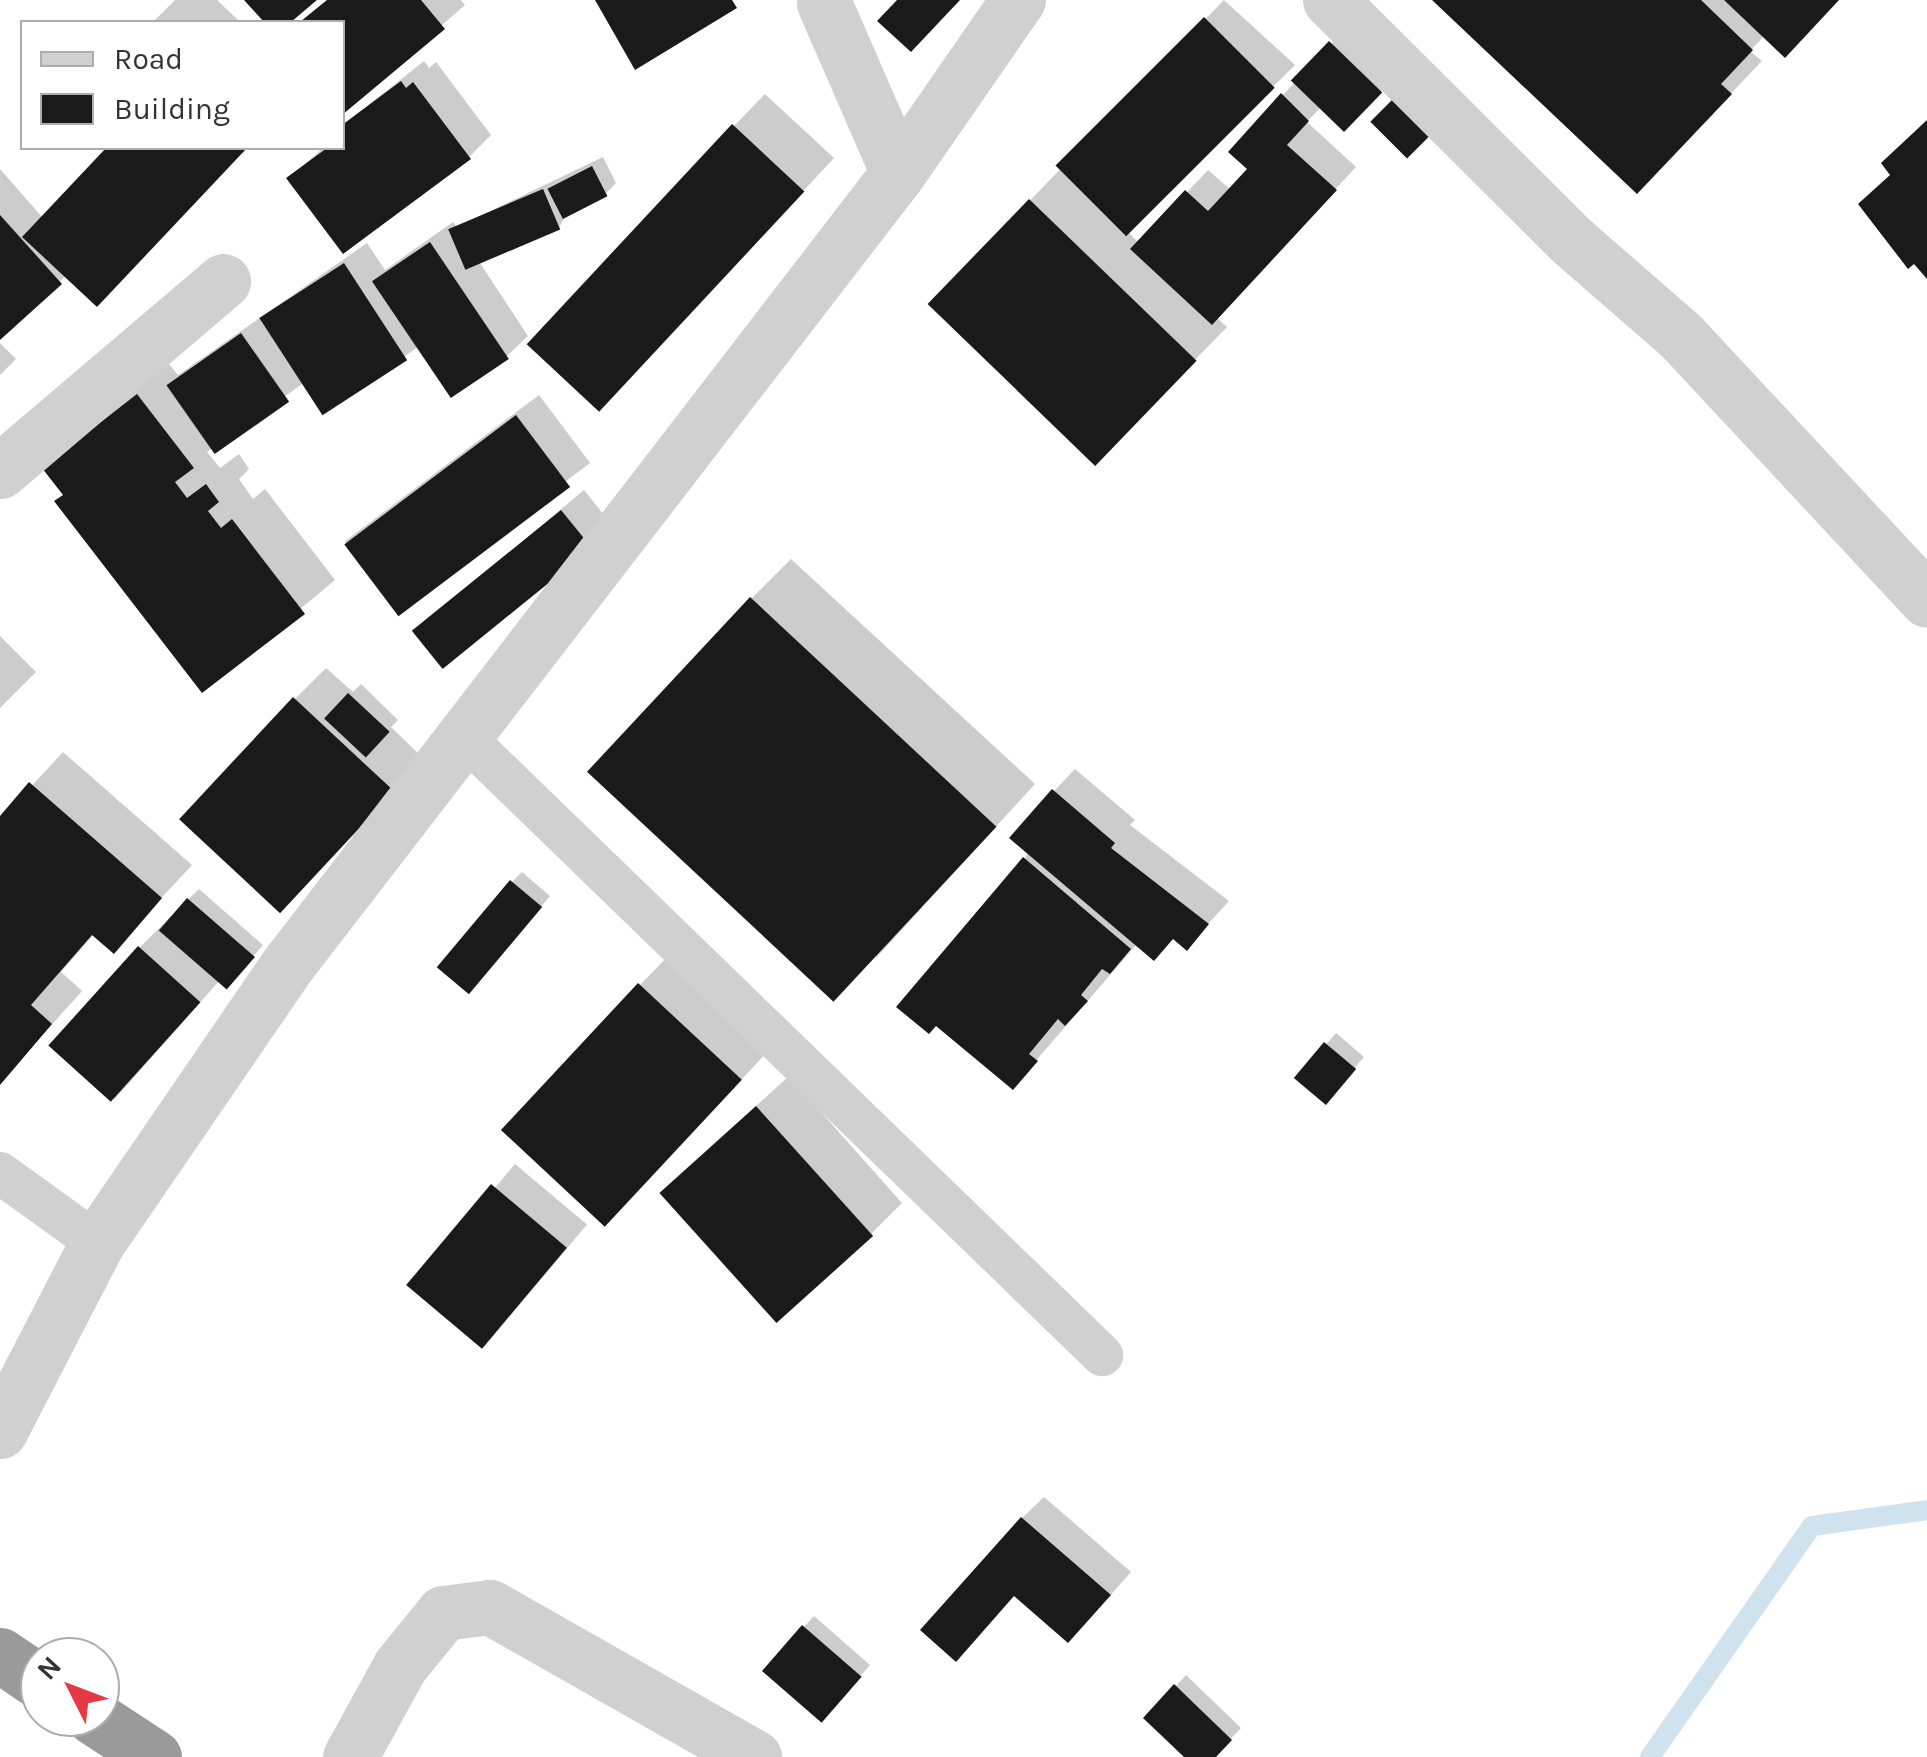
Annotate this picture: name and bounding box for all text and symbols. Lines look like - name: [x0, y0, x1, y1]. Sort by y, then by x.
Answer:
- legend: [20, 20, 345, 150]
- text: Road: [114, 41, 183, 77]
- text: Building: [114, 91, 230, 127]
- north arrow: [20, 1637, 120, 1737]
- text: N: [30, 1649, 68, 1686]

